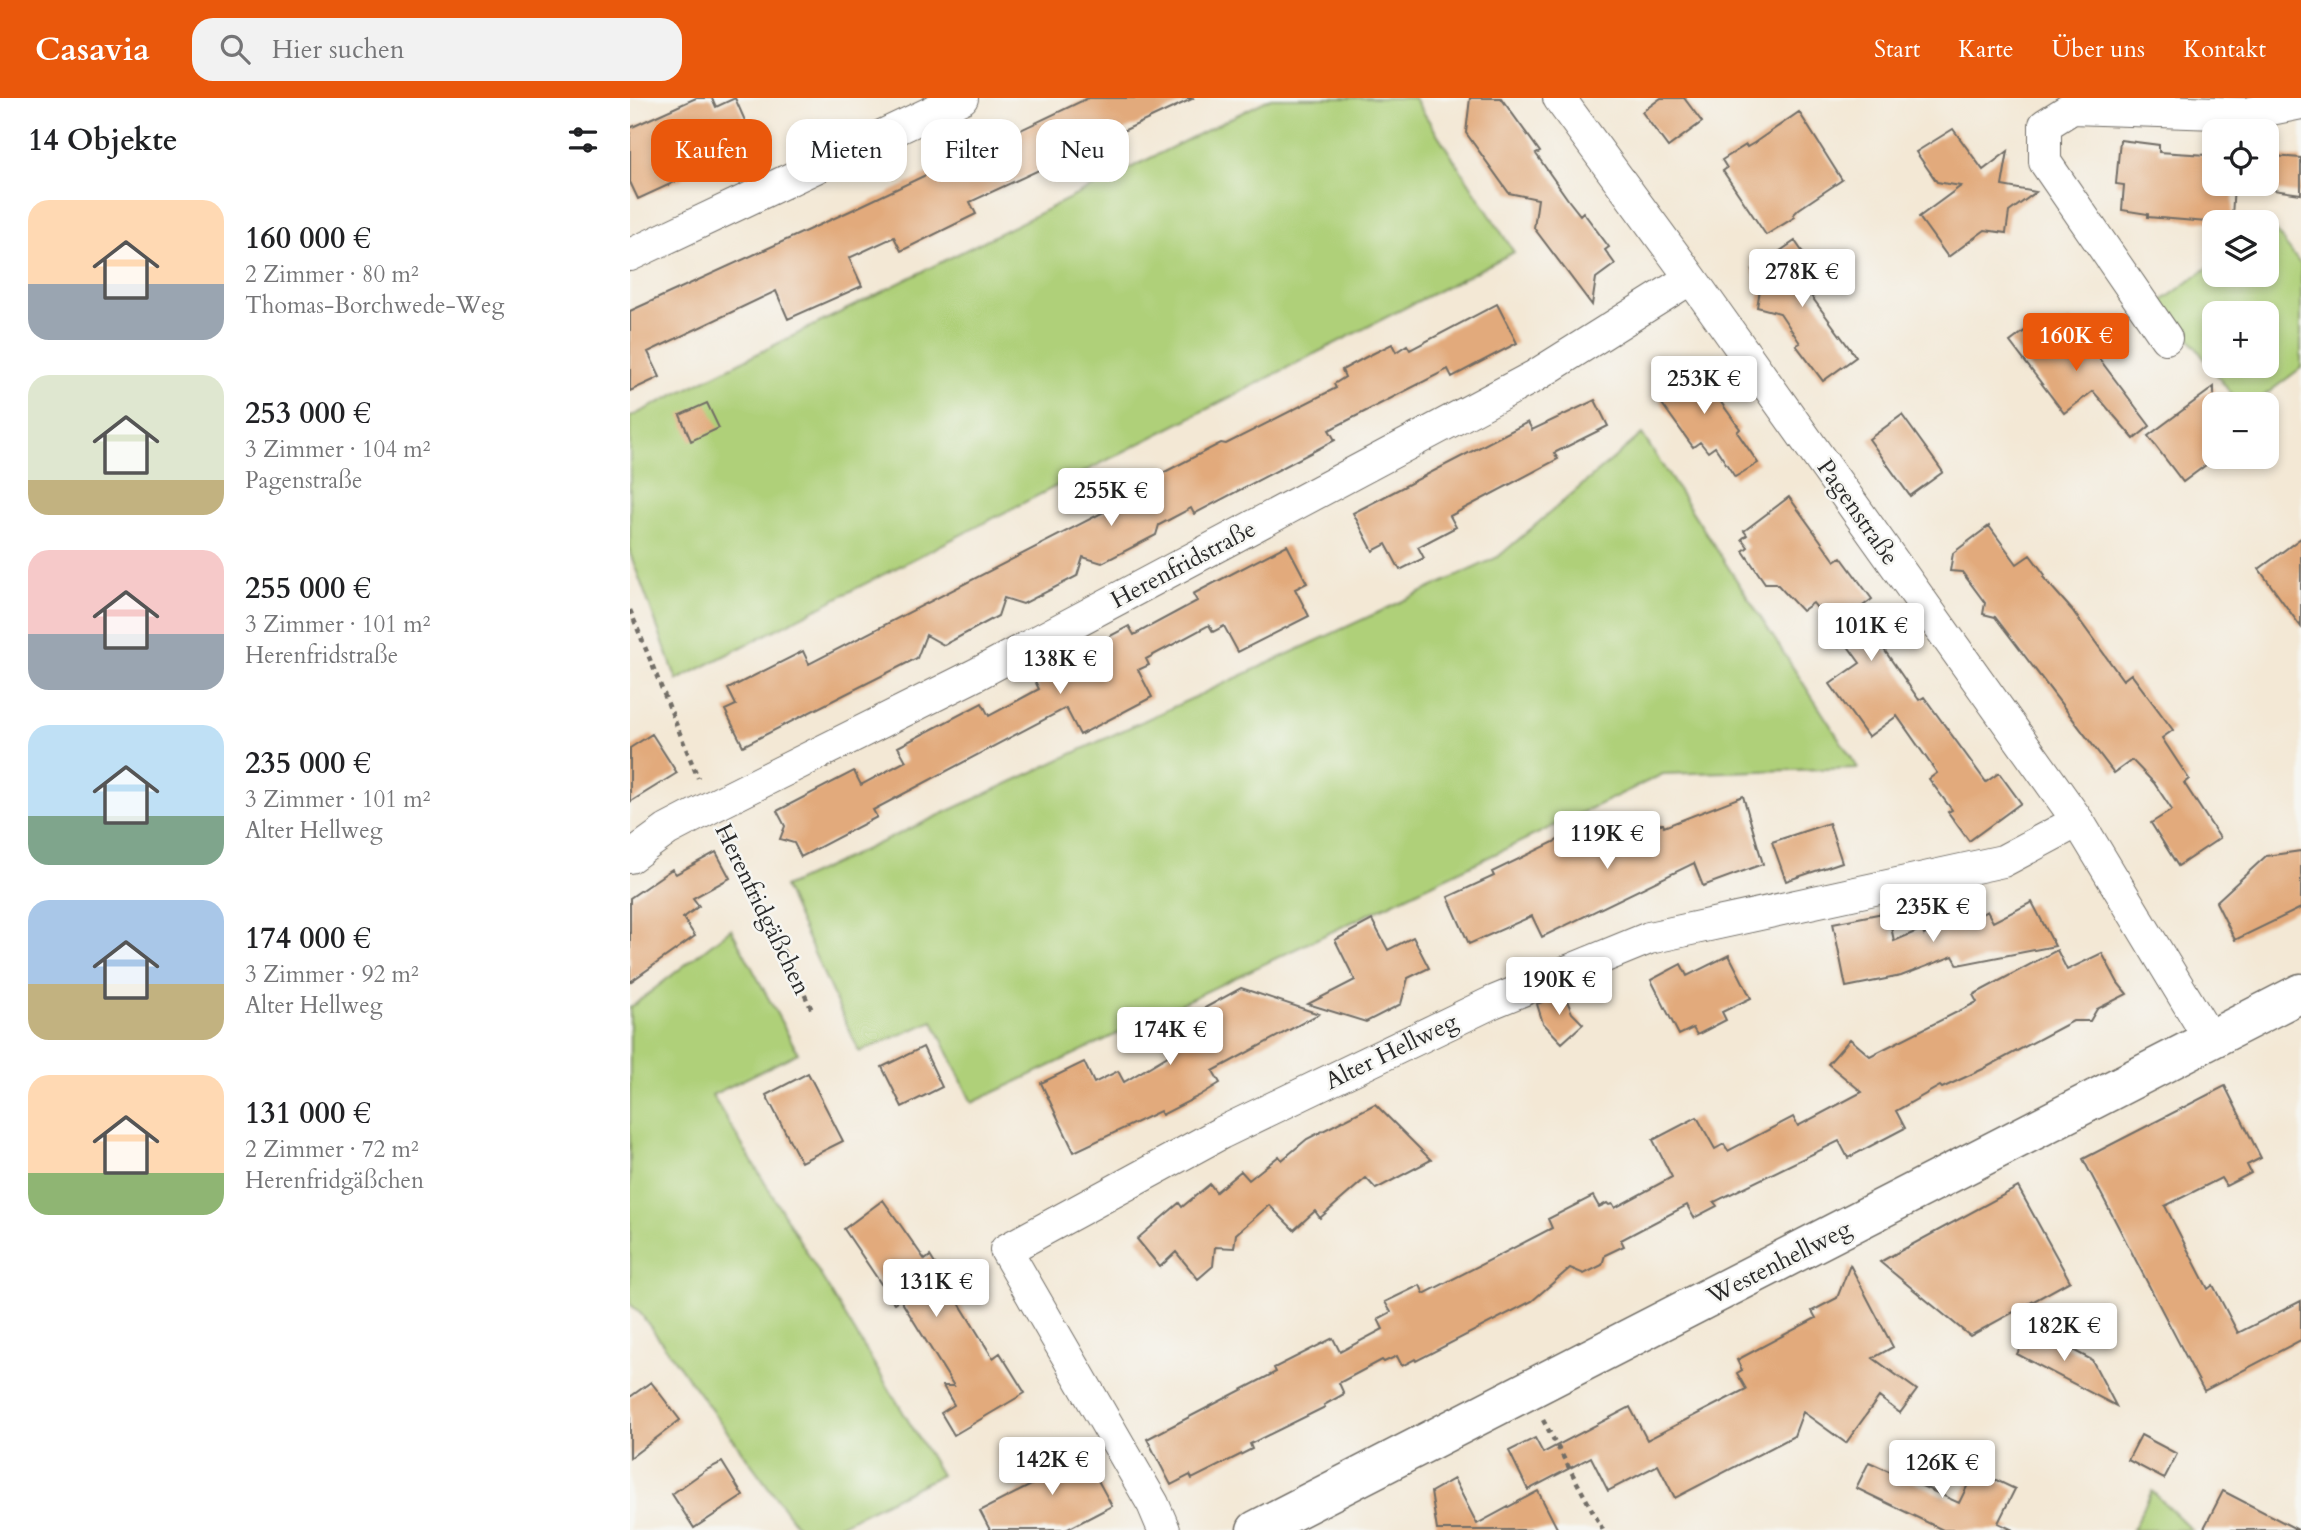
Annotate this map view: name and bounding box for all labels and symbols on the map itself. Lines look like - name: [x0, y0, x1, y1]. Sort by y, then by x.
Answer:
- pin: 278K €: [1745, 250, 1859, 309]
- pin: 160K €: [2019, 314, 2133, 373]
- pin: 253K €: [1647, 356, 1761, 416]
- street label: Pagenstraße: [1809, 453, 1906, 572]
- pin: 255K €: [1054, 468, 1168, 528]
- street label: Herenfridstraße: [1105, 512, 1262, 617]
- pin: 101K €: [1814, 603, 1928, 663]
- pin: 138K €: [1003, 636, 1117, 696]
- pin: 119K €: [1550, 812, 1664, 871]
- street label: Herenfridgäßchen: [707, 818, 818, 1001]
- pin: 235K €: [1876, 884, 1990, 944]
- pin: 190K €: [1502, 958, 1616, 1017]
- street label: Alter Hellweg: [1319, 1005, 1463, 1098]
- pin: 174K €: [1113, 1007, 1227, 1067]
- street label: Westenhellweg: [1701, 1212, 1857, 1313]
- pin: 131K €: [879, 1260, 993, 1319]
- pin: 182K €: [2007, 1304, 2121, 1363]
- pin: 142K €: [995, 1438, 1109, 1497]
- pin: 126K €: [1885, 1440, 1999, 1500]

